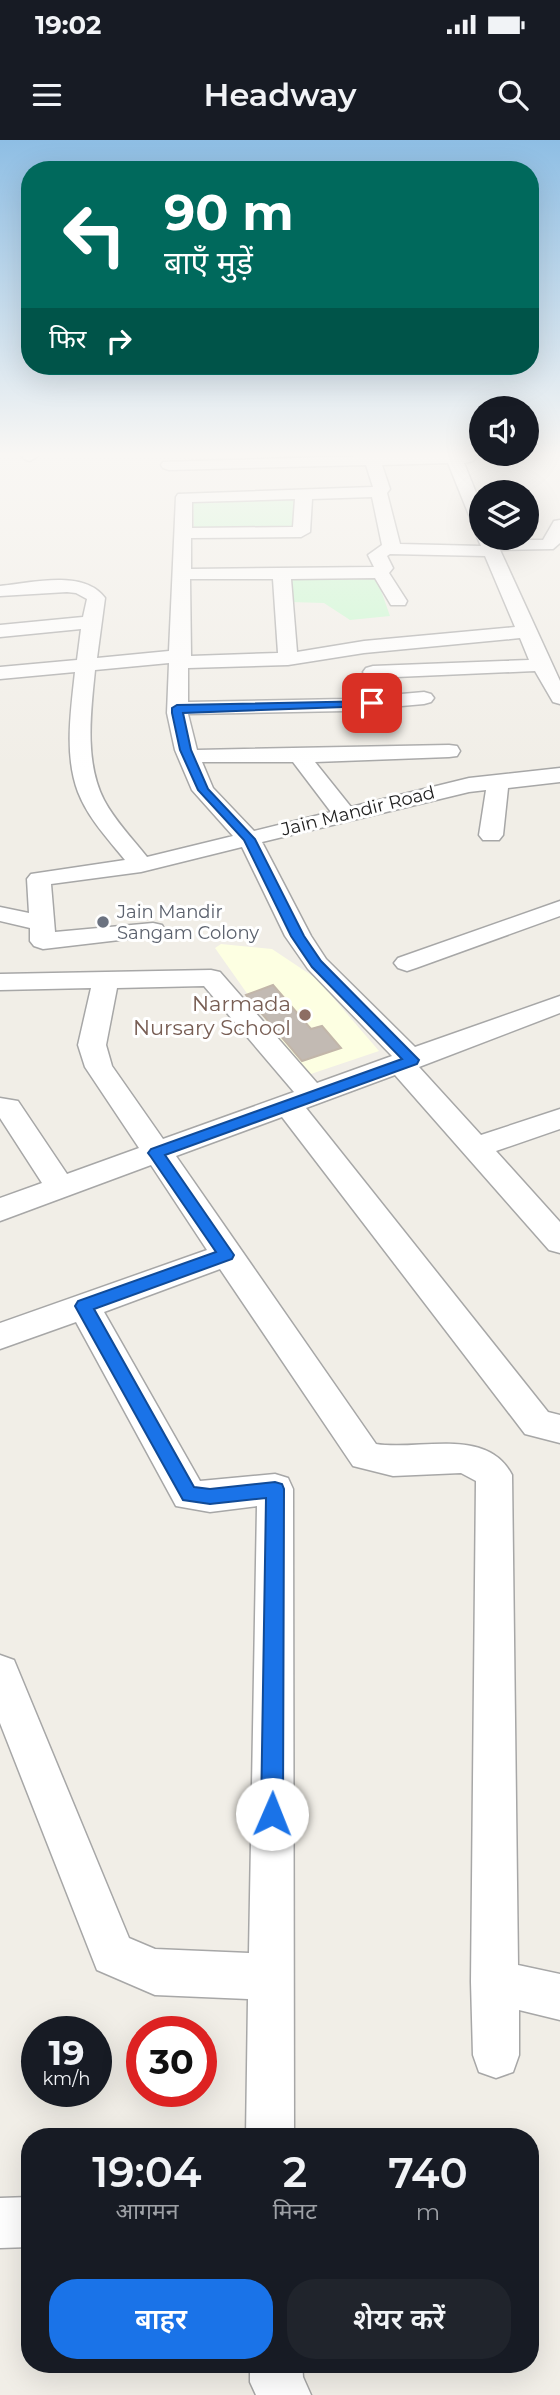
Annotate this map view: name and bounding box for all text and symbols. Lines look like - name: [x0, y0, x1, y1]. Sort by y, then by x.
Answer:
- text: 19:02: [35, 9, 101, 41]
- text: Headway: [204, 75, 356, 114]
- icon: menu: [28, 76, 66, 114]
- icon: search: [494, 76, 532, 114]
- text: 90 m: [164, 183, 294, 242]
- icon: left: [49, 189, 140, 280]
- text: बाएँ मुड़ें: [164, 243, 253, 282]
- icon: right: [100, 322, 138, 360]
- text: फिर: [49, 323, 86, 355]
- map controls: [469, 396, 539, 550]
- button: sound: [469, 396, 539, 466]
- button: layers: [469, 480, 539, 550]
- pin: [342, 673, 402, 733]
- icon: arrive: [353, 684, 391, 722]
- street label: Jain Mandir Road: [278, 781, 437, 841]
- place label: Jain Mandir Sangam Colony: [116, 901, 259, 944]
- marker: Jain Mandir Sangam Colony: [95, 914, 111, 930]
- place label: Narmada Nursary School: [133, 991, 291, 1040]
- marker: Narmada Nursary School: [297, 1007, 313, 1023]
- position arrow: [235, 1777, 309, 1851]
- speed limit sign: 30: [126, 2016, 217, 2107]
- text: 19: [48, 2031, 85, 2074]
- text: km/h: [42, 2068, 91, 2090]
- text: 19:04: [92, 2146, 202, 2198]
- text: 2: [283, 2146, 307, 2198]
- text: 740: [388, 2147, 468, 2199]
- text: आगमन: [115, 2197, 178, 2225]
- text: मिनट: [273, 2197, 317, 2225]
- text: m: [416, 2198, 440, 2226]
- button: बाहर: [49, 2279, 273, 2359]
- button: शेयर करें: [287, 2279, 511, 2359]

